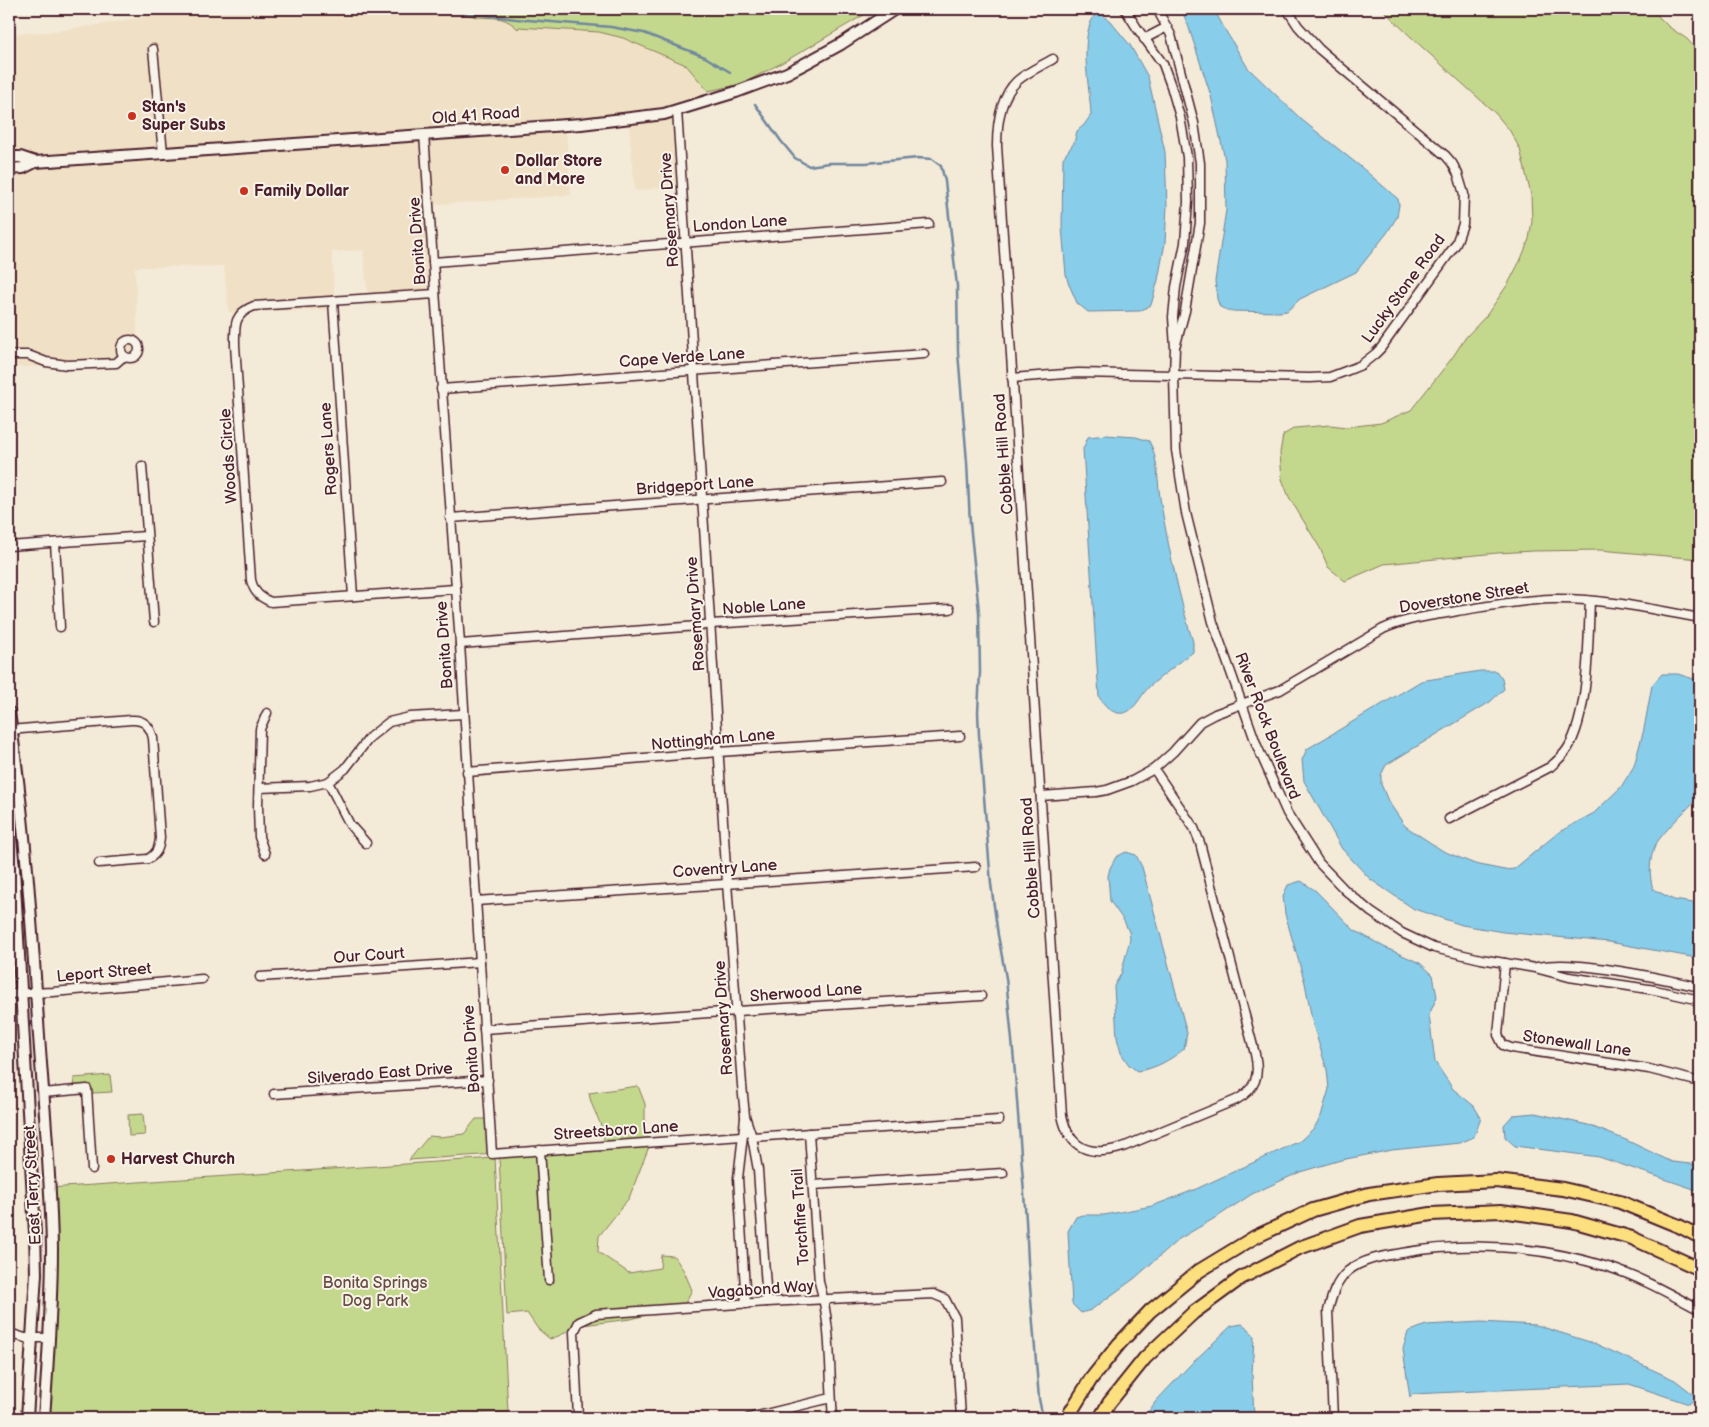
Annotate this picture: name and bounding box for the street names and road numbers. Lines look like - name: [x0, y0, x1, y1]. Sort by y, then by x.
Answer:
- street label: Old 41 Road: [431, 103, 521, 129]
- street label: Rosemary Drive: [656, 152, 683, 268]
- street label: Bonita Drive: [405, 196, 431, 286]
- street label: London Lane: [692, 211, 788, 237]
- street label: Lucky Stone Road: [1358, 231, 1450, 347]
- street label: Cape Verde Lane: [619, 344, 746, 372]
- street label: Cobble Hill Road: [990, 393, 1018, 515]
- street label: Rogers Lane: [316, 401, 342, 496]
- street label: Woods Circle: [216, 407, 242, 504]
- street label: Bridgeport Lane: [635, 472, 755, 500]
- street label: Rosemary Drive: [682, 556, 709, 672]
- street label: Doverstone Street: [1398, 578, 1530, 618]
- street label: Noble Lane: [722, 595, 807, 619]
- street label: Bonita Drive: [432, 600, 458, 690]
- street label: River Rock Boulevard: [1230, 650, 1304, 802]
- street label: Nottingham Lane: [650, 725, 776, 755]
- street label: Cobble Hill Road: [1017, 797, 1045, 919]
- street label: Coventry Lane: [672, 856, 778, 882]
- street label: Our Court: [333, 944, 405, 968]
- street label: Leport Street: [56, 959, 152, 987]
- street label: Rosemary Drive: [710, 960, 737, 1076]
- street label: Sherwood Lane: [749, 980, 863, 1006]
- street label: Bonita Drive: [459, 1004, 485, 1094]
- street label: Stonewall Lane: [1522, 1027, 1633, 1061]
- street label: Silverado East Drive: [307, 1059, 454, 1089]
- street label: Streetsboro Lane: [553, 1117, 679, 1145]
- street label: East Terry Street: [20, 1124, 46, 1246]
- street label: Torchfire Trail: [788, 1168, 814, 1266]
- street label: Vagabond Way: [707, 1277, 815, 1303]

